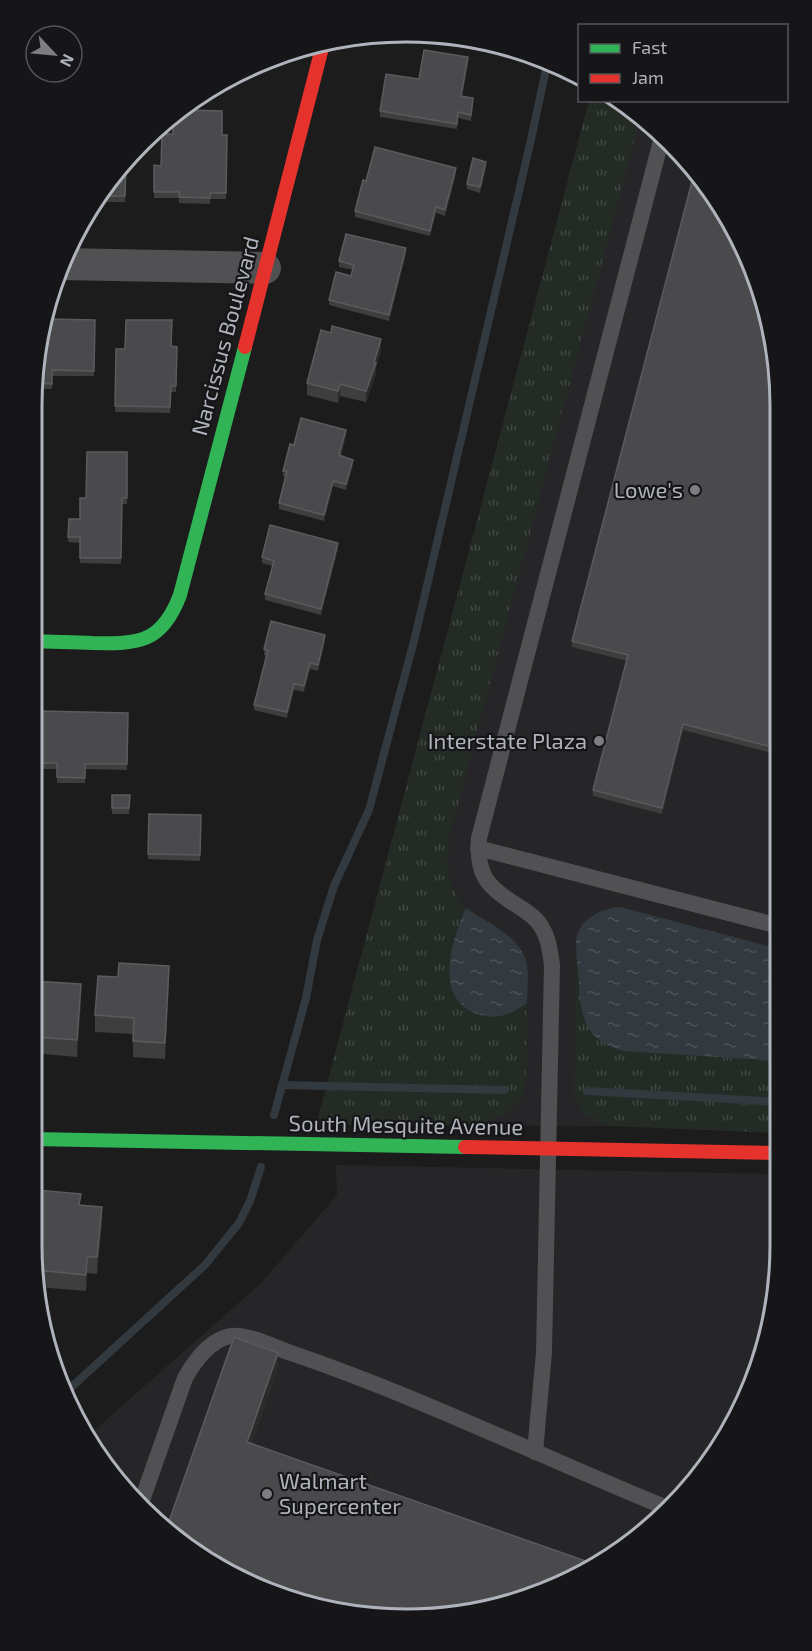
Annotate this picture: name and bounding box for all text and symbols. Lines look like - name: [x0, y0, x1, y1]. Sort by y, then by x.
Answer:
- north arrow: [24, 24, 84, 84]
- legend: [578, 24, 788, 102]
- text: Fast: [632, 36, 667, 58]
- text: N: [57, 51, 79, 70]
- text: Jam: [632, 66, 664, 88]
- street label: Narcissus Boulevard: [185, 233, 263, 438]
- place label: Lowe's: [614, 476, 683, 502]
- marker: Lowe's: [688, 483, 702, 497]
- place label: Interstate Plaza: [428, 727, 587, 753]
- marker: Interstate Plaza: [592, 734, 606, 748]
- street label: South Mesquite Avenue: [289, 1109, 524, 1139]
- place label: Walmart Supercenter: [279, 1467, 401, 1518]
- marker: Walmart Supercenter: [260, 1487, 274, 1501]

